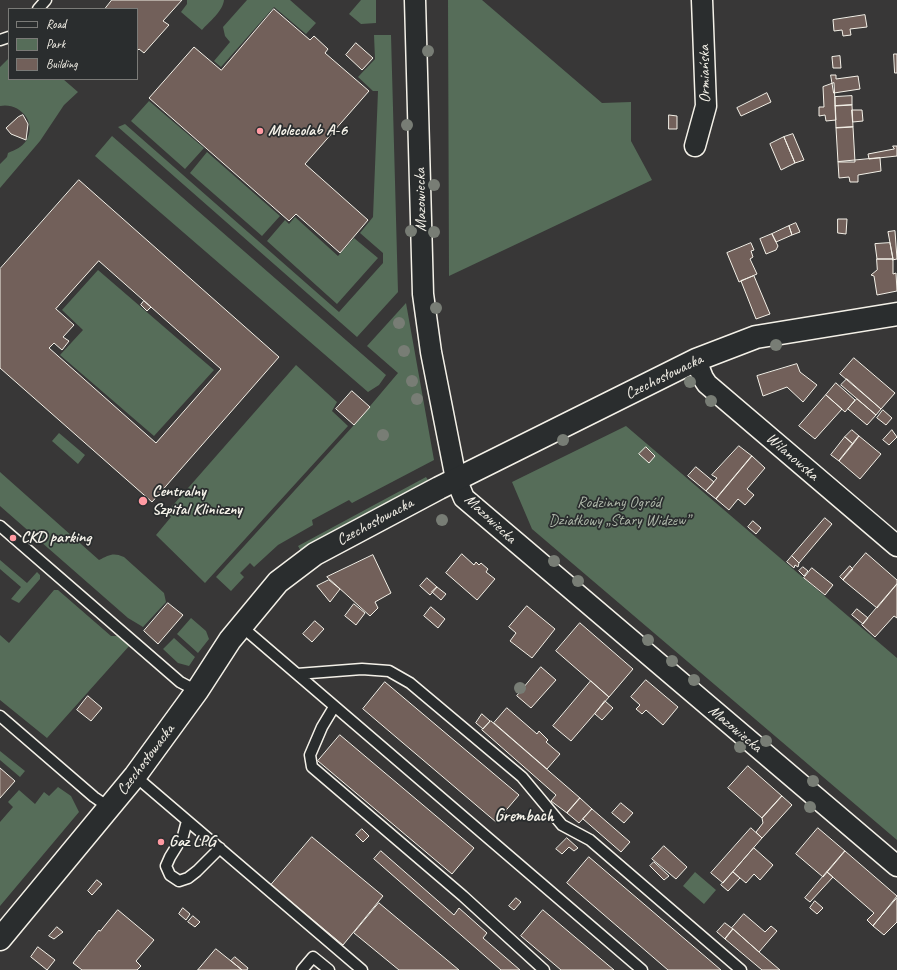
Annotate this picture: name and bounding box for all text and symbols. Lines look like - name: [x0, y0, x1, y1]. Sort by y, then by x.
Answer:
- legend: [8, 8, 138, 80]
- text: Road: [46, 16, 66, 32]
- text: Park: [46, 36, 65, 52]
- street label: Ormiańska: [695, 45, 715, 103]
- text: Building: [46, 56, 78, 72]
- place label: Molecolab A-6: [268, 121, 347, 141]
- marker: Molecolab A-6: [255, 126, 265, 136]
- street label: Mazowiecka: [411, 168, 431, 232]
- street label: Czechosłowacka: [622, 350, 706, 404]
- street label: Wilanowska: [762, 429, 822, 485]
- place label: Centralny Szpital Kliniczny: [152, 482, 242, 520]
- street label: Mazowiecka: [460, 490, 520, 548]
- park label: Rodzinny Ogród Działkowy „Stary Widzew”: [549, 493, 689, 531]
- street label: Czechosłowacka: [333, 494, 417, 550]
- marker: Centralny Szpital Kliniczny: [137, 495, 149, 507]
- place label: CKD parking: [21, 528, 91, 548]
- marker: CKD parking: [8, 533, 18, 543]
- street label: Mazowiecka: [704, 701, 766, 757]
- street label: Czechosłowacka: [113, 721, 179, 799]
- district label: Grembach: [494, 807, 554, 827]
- place label: Gaz LPG: [169, 832, 215, 852]
- marker: Gaz LPG: [156, 837, 166, 847]

